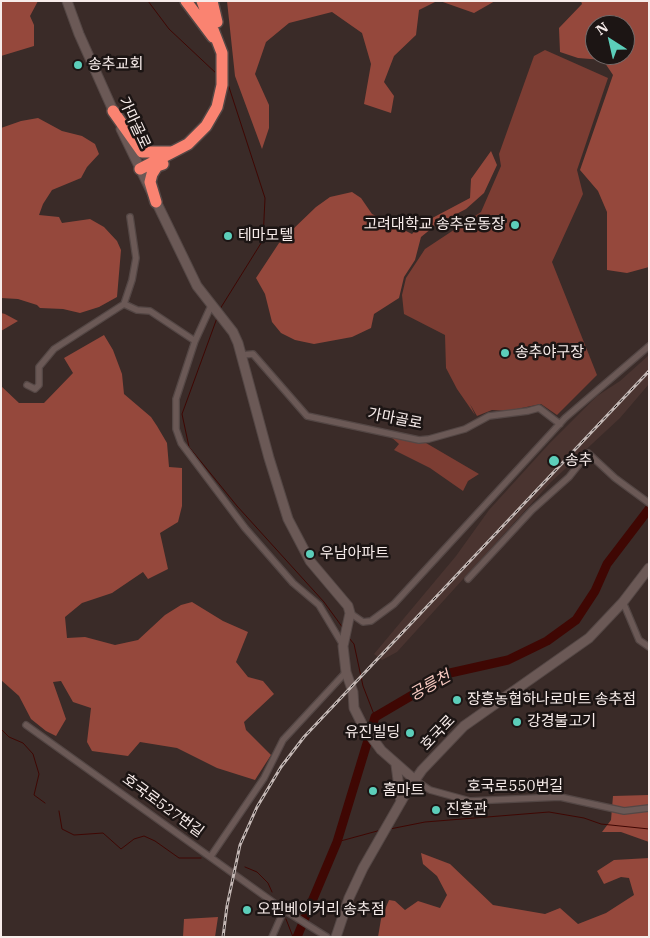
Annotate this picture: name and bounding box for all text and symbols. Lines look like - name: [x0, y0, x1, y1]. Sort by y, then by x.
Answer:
- north arrow: [585, 15, 635, 65]
- text: N: [592, 18, 612, 39]
- place label: 송추교회: [88, 56, 143, 74]
- marker: 송추교회: [72, 59, 84, 71]
- street label: 가마골로: [114, 94, 154, 152]
- place label: 고려대학교 송추운동장: [364, 216, 505, 234]
- marker: 고려대학교 송추운동장: [509, 219, 521, 231]
- place label: 테마모텔: [238, 227, 293, 245]
- marker: 테마모텔: [222, 230, 234, 242]
- place label: 송추야구장: [515, 344, 584, 362]
- marker: 송추야구장: [499, 347, 511, 359]
- street label: 가마골로: [366, 405, 424, 433]
- place label: 송추: [565, 452, 593, 470]
- marker: 송추: [547, 454, 561, 468]
- place label: 우남아파트: [320, 545, 389, 563]
- marker: 우남아파트: [304, 548, 316, 560]
- water label: 공릉천: [406, 667, 454, 705]
- place label: 장흥농협하나로마트 송추점: [467, 691, 636, 709]
- marker: 장흥농협하나로마트 송추점: [451, 694, 463, 706]
- street label: 호국로: [417, 712, 459, 754]
- place label: 강경불고기: [527, 713, 596, 731]
- marker: 강경불고기: [511, 716, 523, 728]
- place label: 유진빌딩: [345, 724, 400, 742]
- marker: 유진빌딩: [404, 727, 416, 739]
- street label: 호국로527번길: [119, 771, 207, 841]
- street label: 호국로550번길: [467, 778, 563, 796]
- place label: 홈마트: [383, 782, 424, 800]
- marker: 홈마트: [367, 785, 379, 797]
- place label: 진흥관: [446, 801, 487, 819]
- marker: 진흥관: [430, 804, 442, 816]
- place label: 오핀베이커리 송추점: [257, 901, 385, 919]
- marker: 오핀베이커리 송추점: [241, 904, 253, 916]

